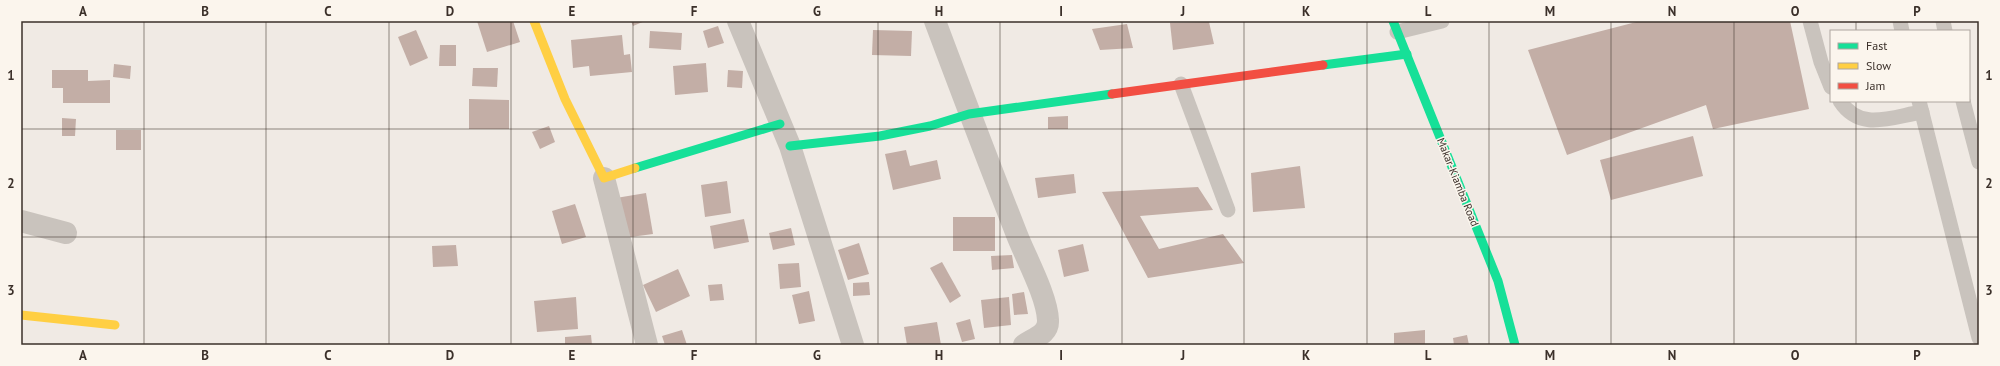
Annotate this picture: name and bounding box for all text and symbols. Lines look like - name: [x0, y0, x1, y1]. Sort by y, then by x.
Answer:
- text: A: [79, 3, 87, 20]
- text: B: [201, 3, 209, 20]
- text: C: [324, 3, 332, 20]
- text: D: [446, 3, 454, 20]
- text: E: [569, 3, 576, 20]
- text: F: [691, 3, 698, 20]
- text: G: [813, 3, 821, 20]
- text: H: [935, 3, 943, 20]
- text: I: [1059, 3, 1063, 20]
- text: J: [1180, 3, 1185, 20]
- text: K: [1302, 3, 1310, 20]
- text: L: [1425, 3, 1432, 20]
- text: M: [1545, 3, 1555, 20]
- text: N: [1668, 3, 1676, 20]
- text: O: [1791, 3, 1800, 20]
- text: P: [1913, 3, 1921, 20]
- legend: [1830, 30, 1970, 102]
- text: Fast: [1866, 38, 1887, 53]
- text: Slow: [1866, 58, 1891, 73]
- text: 1: [7, 67, 15, 84]
- text: 1: [1985, 67, 1993, 84]
- text: Jam: [1865, 78, 1885, 93]
- street label: Makar-Kiamba Road: [1434, 136, 1482, 228]
- text: 2: [7, 175, 15, 192]
- text: 2: [1985, 175, 1993, 192]
- text: 3: [7, 282, 15, 299]
- text: 3: [1985, 282, 1993, 299]
- text: A: [79, 347, 87, 364]
- text: B: [201, 347, 209, 364]
- text: C: [324, 347, 332, 364]
- text: D: [446, 347, 454, 364]
- text: E: [569, 347, 576, 364]
- text: F: [691, 347, 698, 364]
- text: G: [813, 347, 821, 364]
- text: H: [935, 347, 943, 364]
- text: I: [1059, 347, 1063, 364]
- text: J: [1180, 347, 1185, 364]
- text: K: [1302, 347, 1310, 364]
- text: L: [1425, 347, 1432, 364]
- text: M: [1545, 347, 1555, 364]
- text: N: [1668, 347, 1676, 364]
- text: O: [1791, 347, 1800, 364]
- text: P: [1913, 347, 1921, 364]

